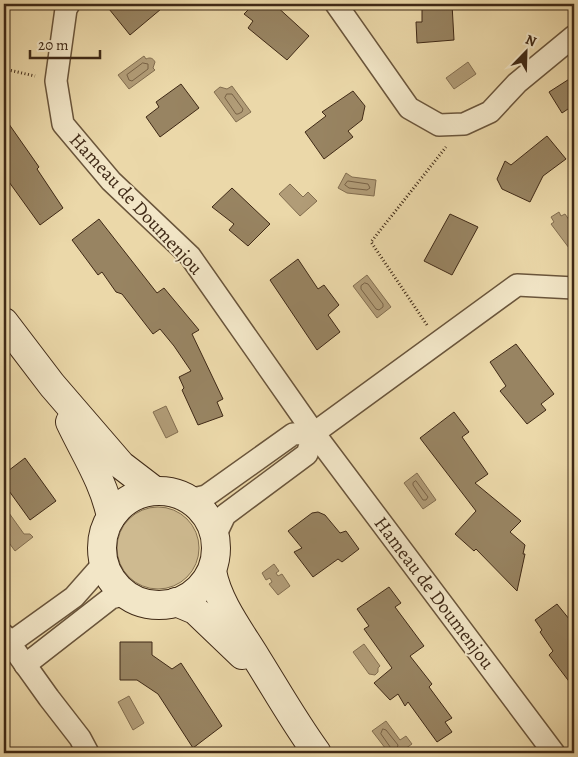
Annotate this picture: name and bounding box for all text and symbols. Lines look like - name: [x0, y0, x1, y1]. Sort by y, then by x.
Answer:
- scale bar: [30, 28, 100, 60]
- north arrow: [500, 28, 550, 78]
- text: N: [522, 30, 539, 51]
- text: 20 m: [38, 35, 69, 55]
- street label: Hameau de Doumenjou: [63, 128, 209, 281]
- street label: Hameau de Doumenjou: [368, 511, 500, 675]

